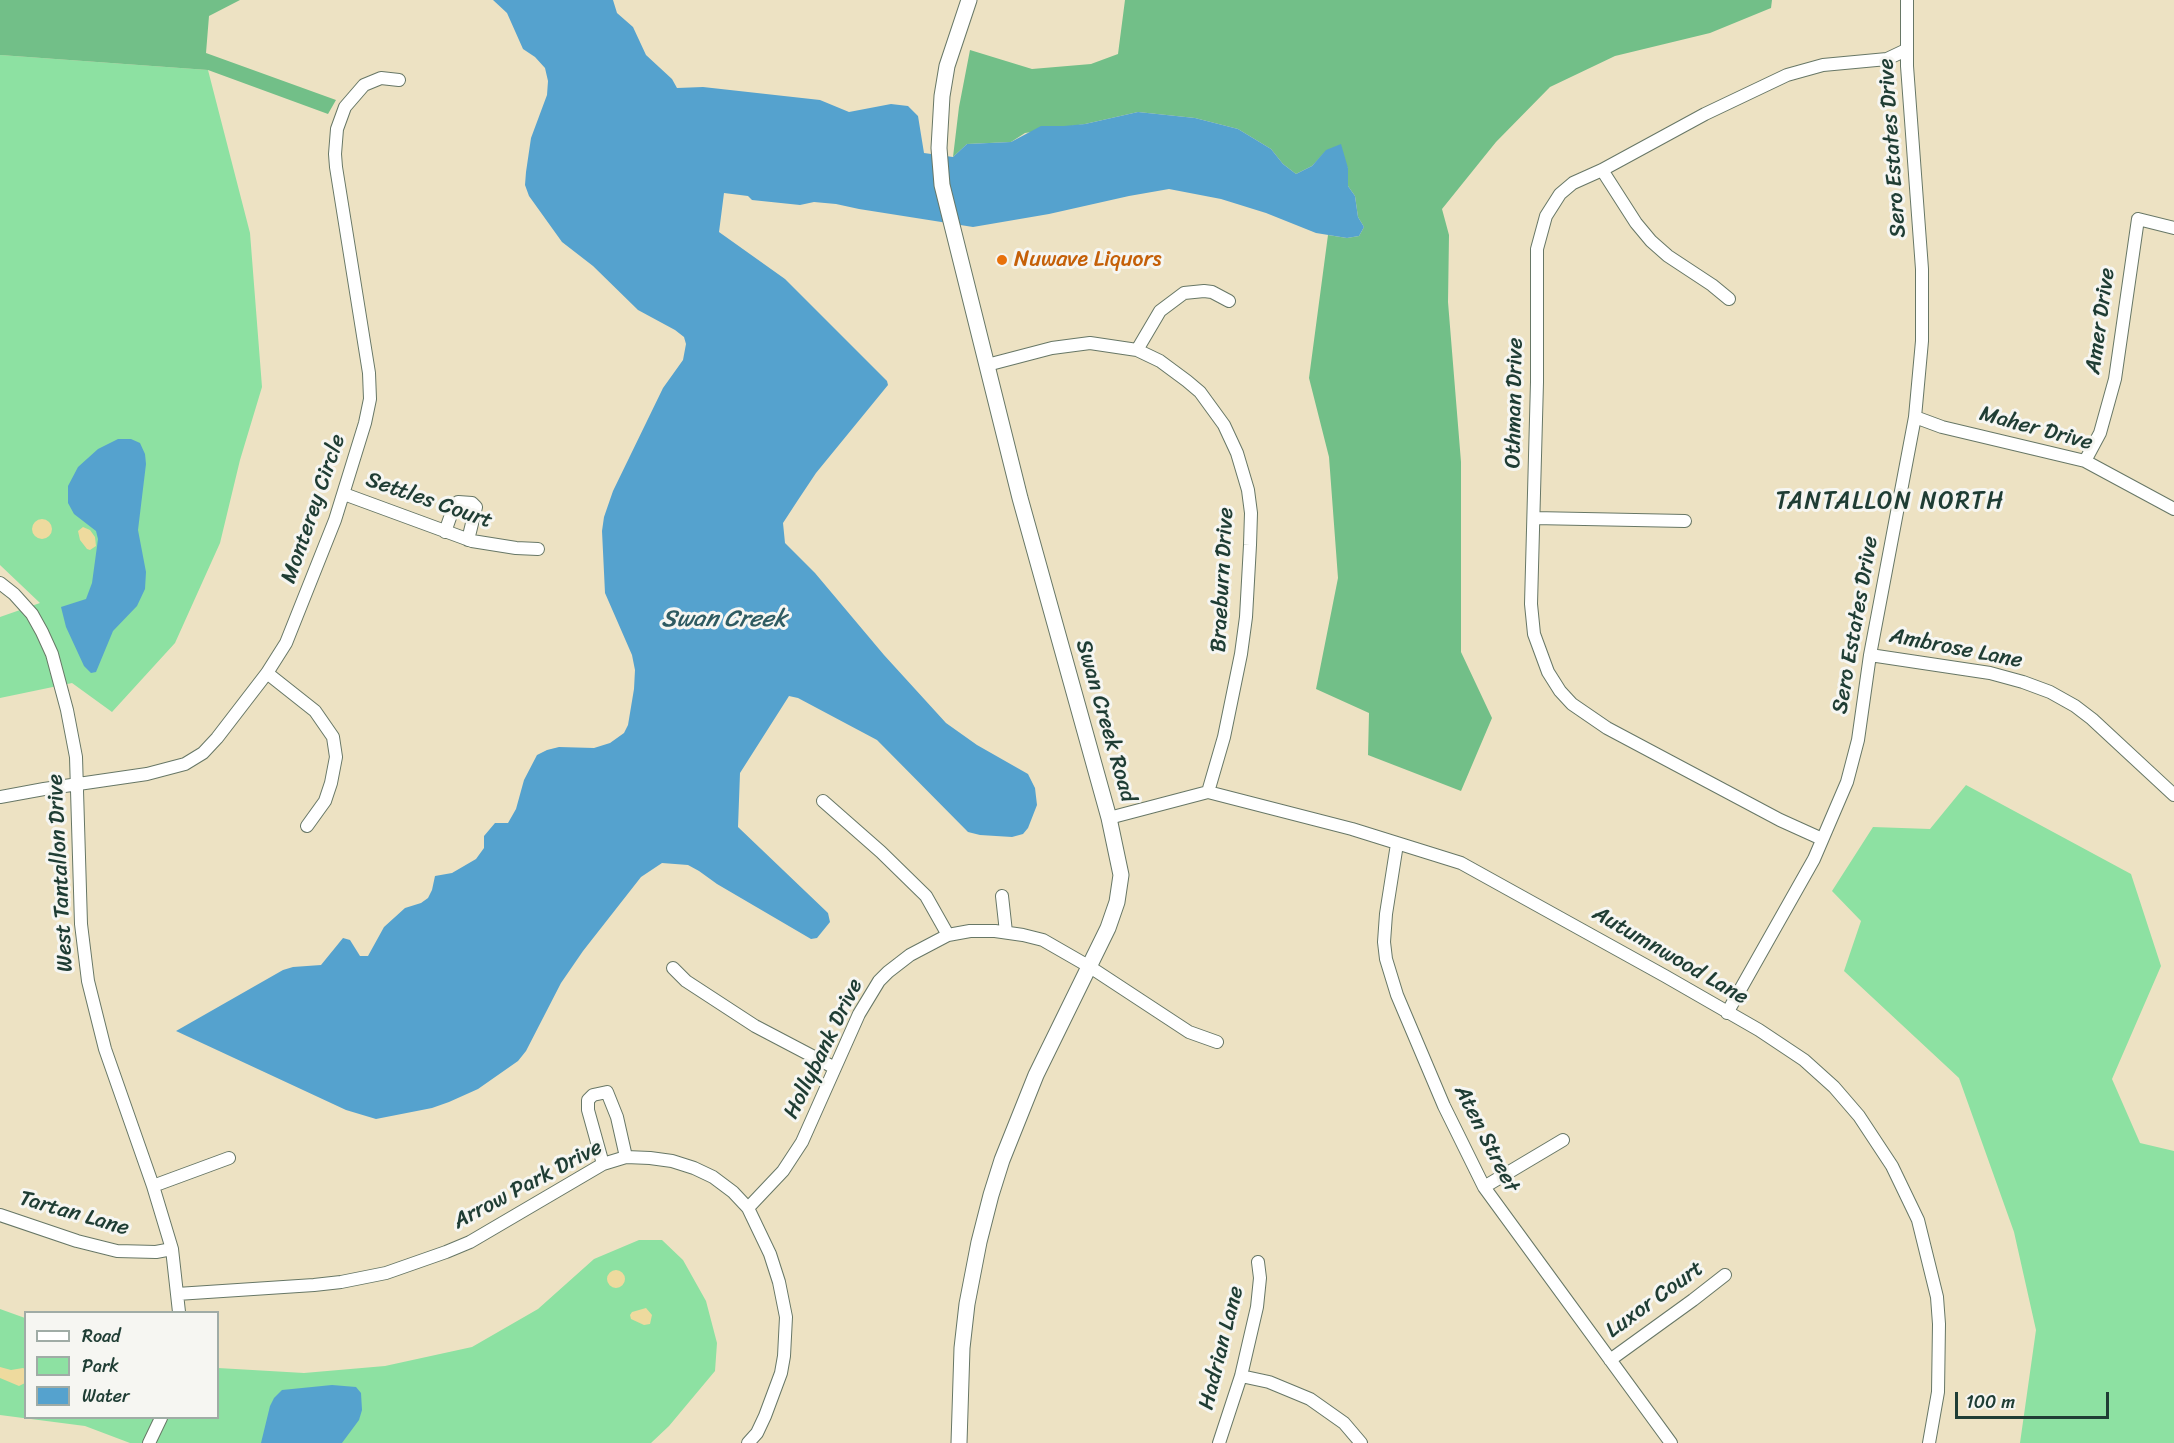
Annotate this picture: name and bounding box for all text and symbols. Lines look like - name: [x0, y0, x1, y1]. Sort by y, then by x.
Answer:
- street label: Sero Estates Drive: [1874, 57, 1912, 239]
- place label: Nuwave Liquors: [1014, 247, 1162, 273]
- marker: Nuwave Liquors: [995, 253, 1009, 267]
- street label: Amer Drive: [2080, 266, 2122, 376]
- street label: Othman Drive: [1501, 337, 1529, 469]
- street label: Maher Drive: [1976, 401, 2096, 457]
- street label: Monterey Circle: [276, 431, 352, 587]
- street label: Settles Court: [362, 467, 496, 535]
- district label: TANTALLON NORTH: [1777, 488, 2003, 516]
- street label: Braeburn Drive: [1206, 507, 1240, 653]
- street label: Sero Estates Drive: [1827, 534, 1885, 716]
- water label: Swan Creek: [661, 606, 787, 634]
- street label: Ambrose Lane: [1887, 623, 2025, 675]
- street label: Swan Creek Road: [1069, 637, 1141, 805]
- street label: West Tantallon Drive: [43, 773, 79, 973]
- street label: Autumnwood Lane: [1587, 901, 1753, 1011]
- street label: Hollybank Drive: [779, 975, 869, 1123]
- street label: Aten Street: [1448, 1081, 1524, 1197]
- street label: Arrow Park Drive: [449, 1135, 607, 1235]
- street label: Tartan Lane: [16, 1186, 132, 1242]
- street label: Luxor Court: [1601, 1256, 1709, 1344]
- street label: Hadrian Lane: [1194, 1283, 1250, 1413]
- legend: [24, 1311, 219, 1419]
- text: Road: [82, 1320, 121, 1352]
- text: Park: [82, 1350, 119, 1382]
- text: Water: [82, 1380, 129, 1412]
- scale bar: [1958, 1380, 2112, 1418]
- text: 100 m: [1966, 1386, 2015, 1418]

